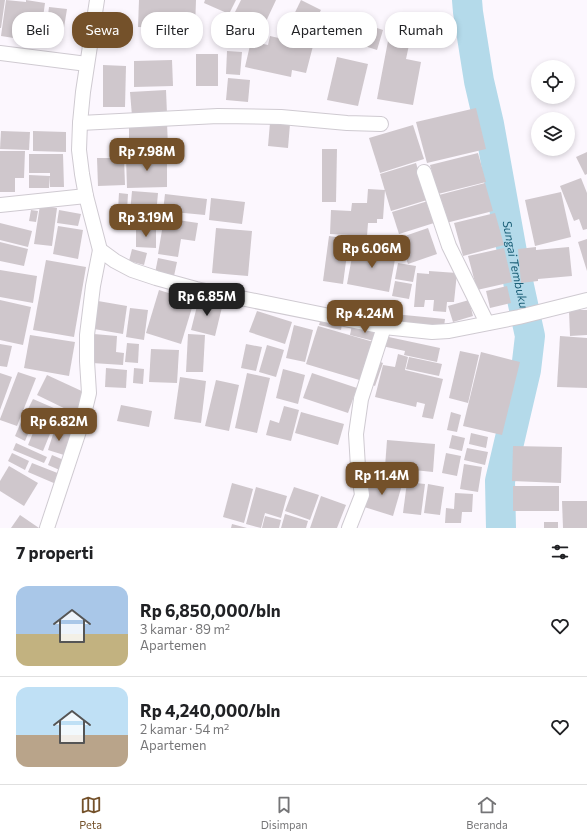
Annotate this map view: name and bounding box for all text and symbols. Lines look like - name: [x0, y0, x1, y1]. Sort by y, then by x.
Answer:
- chip: Beli: [12, 12, 64, 48]
- chip: Sewa: [72, 12, 133, 48]
- chip: Filter: [141, 12, 203, 48]
- chip: Baru: [211, 12, 269, 48]
- chip: Apartemen: [277, 12, 377, 48]
- chip: Rumah: [385, 12, 457, 48]
- map controls: [531, 60, 575, 156]
- button: locate: [531, 60, 575, 104]
- button: layers: [531, 112, 575, 156]
- pin: Rp 7.98M: [106, 138, 188, 172]
- text: Rp 7.98M: [118, 143, 176, 159]
- pin: Rp 3.19M: [105, 204, 187, 238]
- text: Rp 3.19M: [118, 209, 174, 225]
- water label: Sungai Tembuku: [500, 219, 532, 310]
- pin: Rp 6.06M: [331, 235, 413, 269]
- text: Rp 6.06M: [342, 240, 402, 256]
- pin: Rp 6.85M: [166, 283, 248, 317]
- text: Rp 6.85M: [178, 288, 236, 304]
- pin: Rp 4.24M: [324, 300, 406, 334]
- text: Rp 4.24M: [336, 305, 394, 321]
- pin: Rp 6.82M: [18, 408, 100, 442]
- text: Rp 6.82M: [30, 413, 88, 429]
- pin: Rp 11.4M: [341, 462, 423, 496]
- text: Rp 11.4M: [355, 467, 409, 483]
- icon: filters: [549, 541, 571, 563]
- text: 7 properti: [16, 542, 94, 563]
- text: Rp 6,850,000/bln: [140, 600, 281, 621]
- icon: home: [48, 602, 96, 650]
- icon: heart: [549, 615, 571, 637]
- text: 3 kamar · 89 m²: [140, 621, 230, 637]
- text: Apartemen: [140, 637, 206, 653]
- text: Rp 4,240,000/bln: [140, 700, 280, 721]
- icon: home: [48, 703, 96, 751]
- icon: heart: [549, 716, 571, 738]
- text: 2 kamar · 54 m²: [140, 721, 229, 737]
- text: Apartemen: [140, 737, 206, 753]
- tab: Peta: [79, 794, 102, 831]
- tab: Disimpan: [261, 794, 308, 831]
- tab: Beranda: [466, 794, 508, 831]

